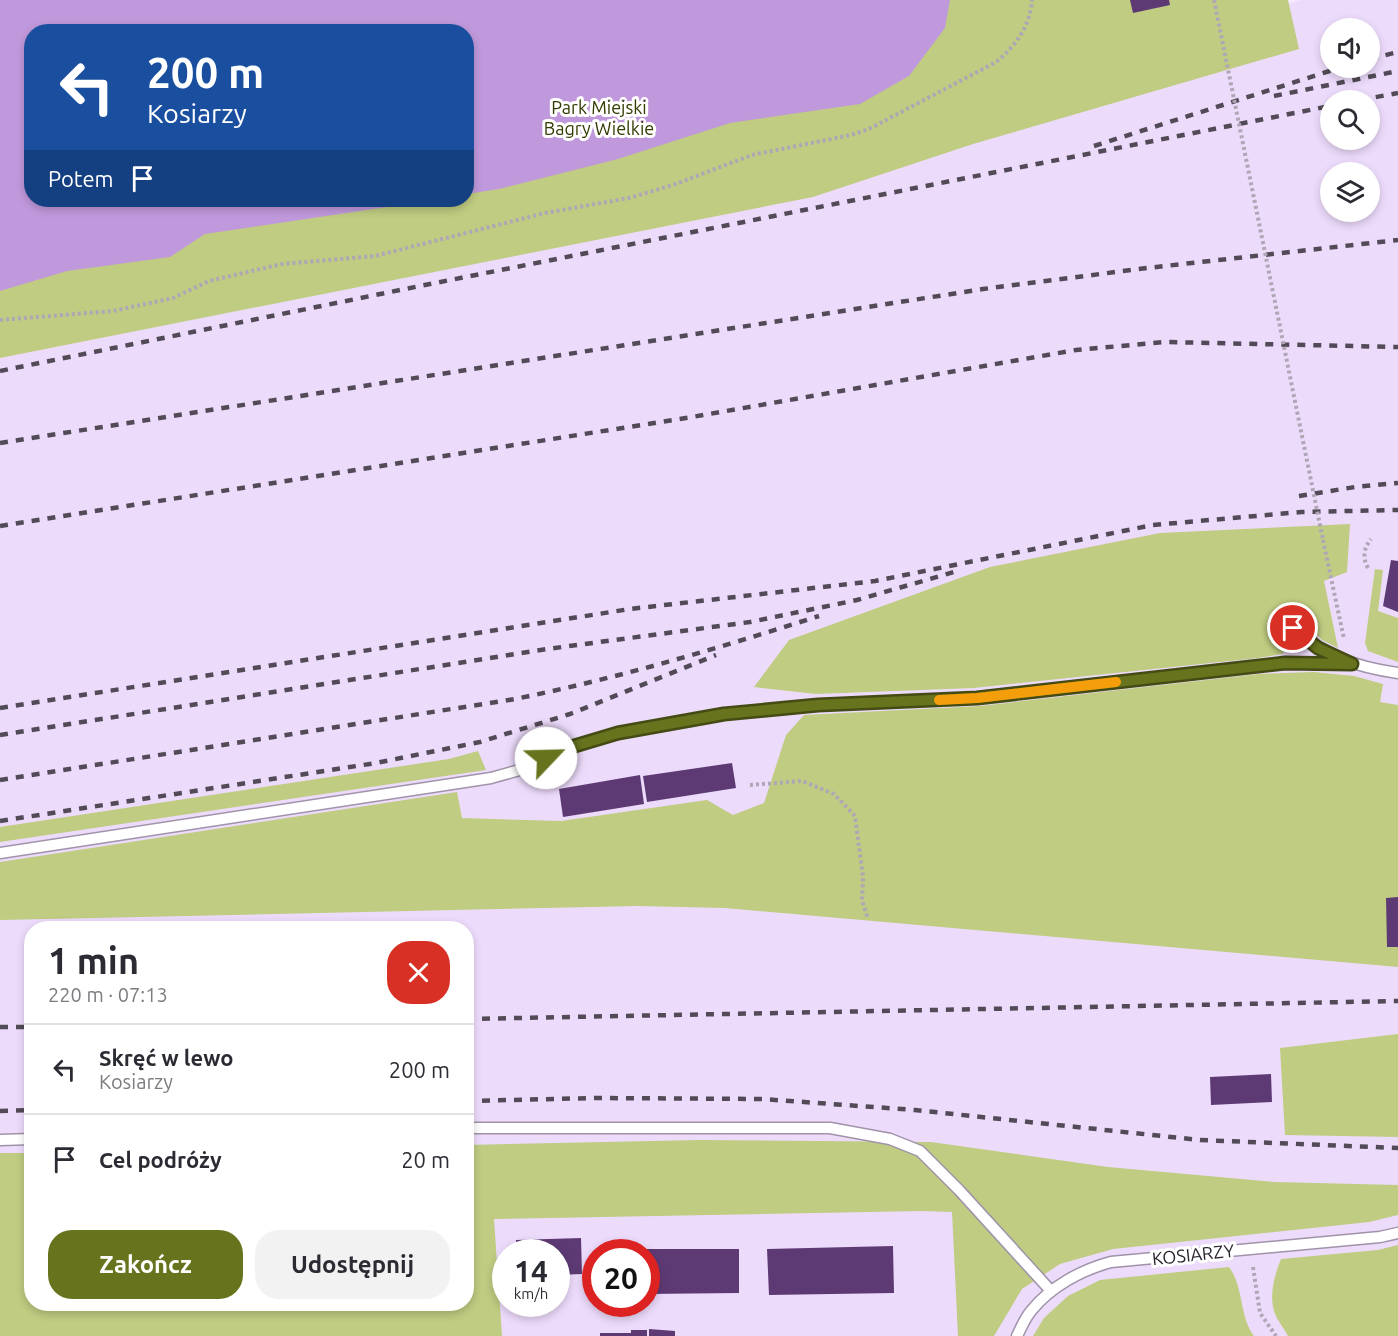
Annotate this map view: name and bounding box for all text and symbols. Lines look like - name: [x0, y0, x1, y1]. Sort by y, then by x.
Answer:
- map controls: [1320, 18, 1380, 222]
- button: sound: [1320, 18, 1380, 78]
- icon: left: [48, 48, 126, 126]
- text: 200 m: [147, 49, 264, 96]
- button: search: [1320, 90, 1380, 150]
- park label: Park Miejski Bagry Wielkie: [544, 97, 654, 138]
- text: Kosiarzy: [147, 98, 247, 128]
- icon: arrive: [126, 162, 159, 195]
- button: layers: [1320, 162, 1380, 222]
- text: Potem: [48, 166, 114, 191]
- pin: [1267, 602, 1318, 653]
- icon: arrive: [1276, 611, 1309, 644]
- position arrow: [514, 726, 578, 790]
- text: 1 min: [48, 940, 139, 981]
- button: close: [387, 941, 450, 1004]
- text: 220 m · 07:13: [48, 983, 168, 1006]
- text: Skręć w lewo: [99, 1045, 233, 1070]
- icon: left: [48, 1053, 81, 1086]
- text: 200 m: [389, 1057, 450, 1082]
- text: Kosiarzy: [99, 1070, 173, 1093]
- icon: arrive: [48, 1143, 81, 1176]
- text: Cel podróży: [99, 1147, 222, 1172]
- text: 20 m: [401, 1147, 450, 1172]
- button: Zakończ: [48, 1230, 243, 1299]
- button: Udostępnij: [255, 1230, 450, 1299]
- speed limit sign: 20: [582, 1239, 660, 1317]
- street label: KOSIARZY: [1151, 1240, 1236, 1268]
- text: 14: [514, 1254, 548, 1288]
- text: km/h: [514, 1285, 548, 1302]

